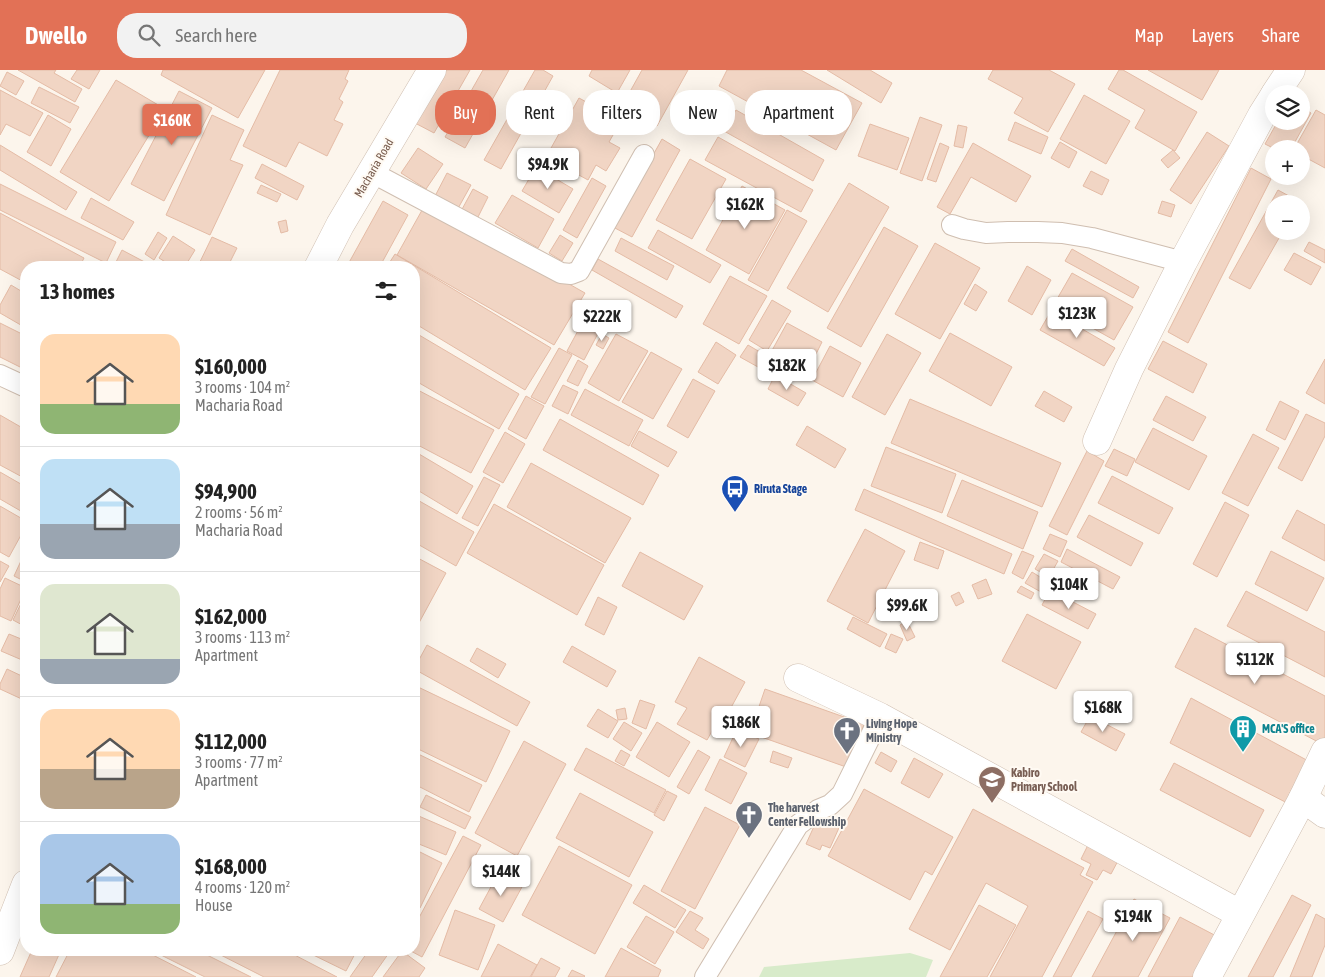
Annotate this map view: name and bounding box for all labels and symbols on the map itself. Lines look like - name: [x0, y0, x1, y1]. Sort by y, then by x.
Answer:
- pin: $160K: [137, 104, 207, 146]
- street label: Macharia Road: [351, 136, 397, 200]
- pin: $94.9K: [507, 148, 589, 190]
- pin: $162K: [710, 188, 780, 230]
- pin: $123K: [1042, 296, 1112, 339]
- pin: $222K: [567, 300, 637, 342]
- pin: $182K: [752, 348, 822, 391]
- bus stop icon: Riruta Stage: [720, 474, 750, 513]
- place label: Riruta Stage: [754, 482, 808, 496]
- pin: $104K: [1034, 568, 1104, 610]
- pin: $99.6K: [866, 588, 948, 631]
- pin: $112K: [1220, 642, 1290, 685]
- pin: $168K: [1068, 690, 1138, 733]
- pin: $186K: [706, 706, 776, 748]
- building icon: MCA'S office: [1228, 714, 1258, 753]
- church icon: Living Hope Ministry: [832, 716, 862, 755]
- place label: Living Hope Ministry: [866, 717, 918, 745]
- place label: MCA'S office: [1262, 722, 1315, 736]
- school or university icon: Kabiro Primary School: [977, 765, 1007, 804]
- place label: Kabiro Primary School: [1011, 766, 1078, 794]
- church icon: The harvest Center Fellowship: [734, 800, 764, 839]
- place label: The harvest Center Fellowship: [768, 801, 846, 829]
- pin: $144K: [466, 854, 536, 897]
- pin: $194K: [1098, 900, 1168, 942]

